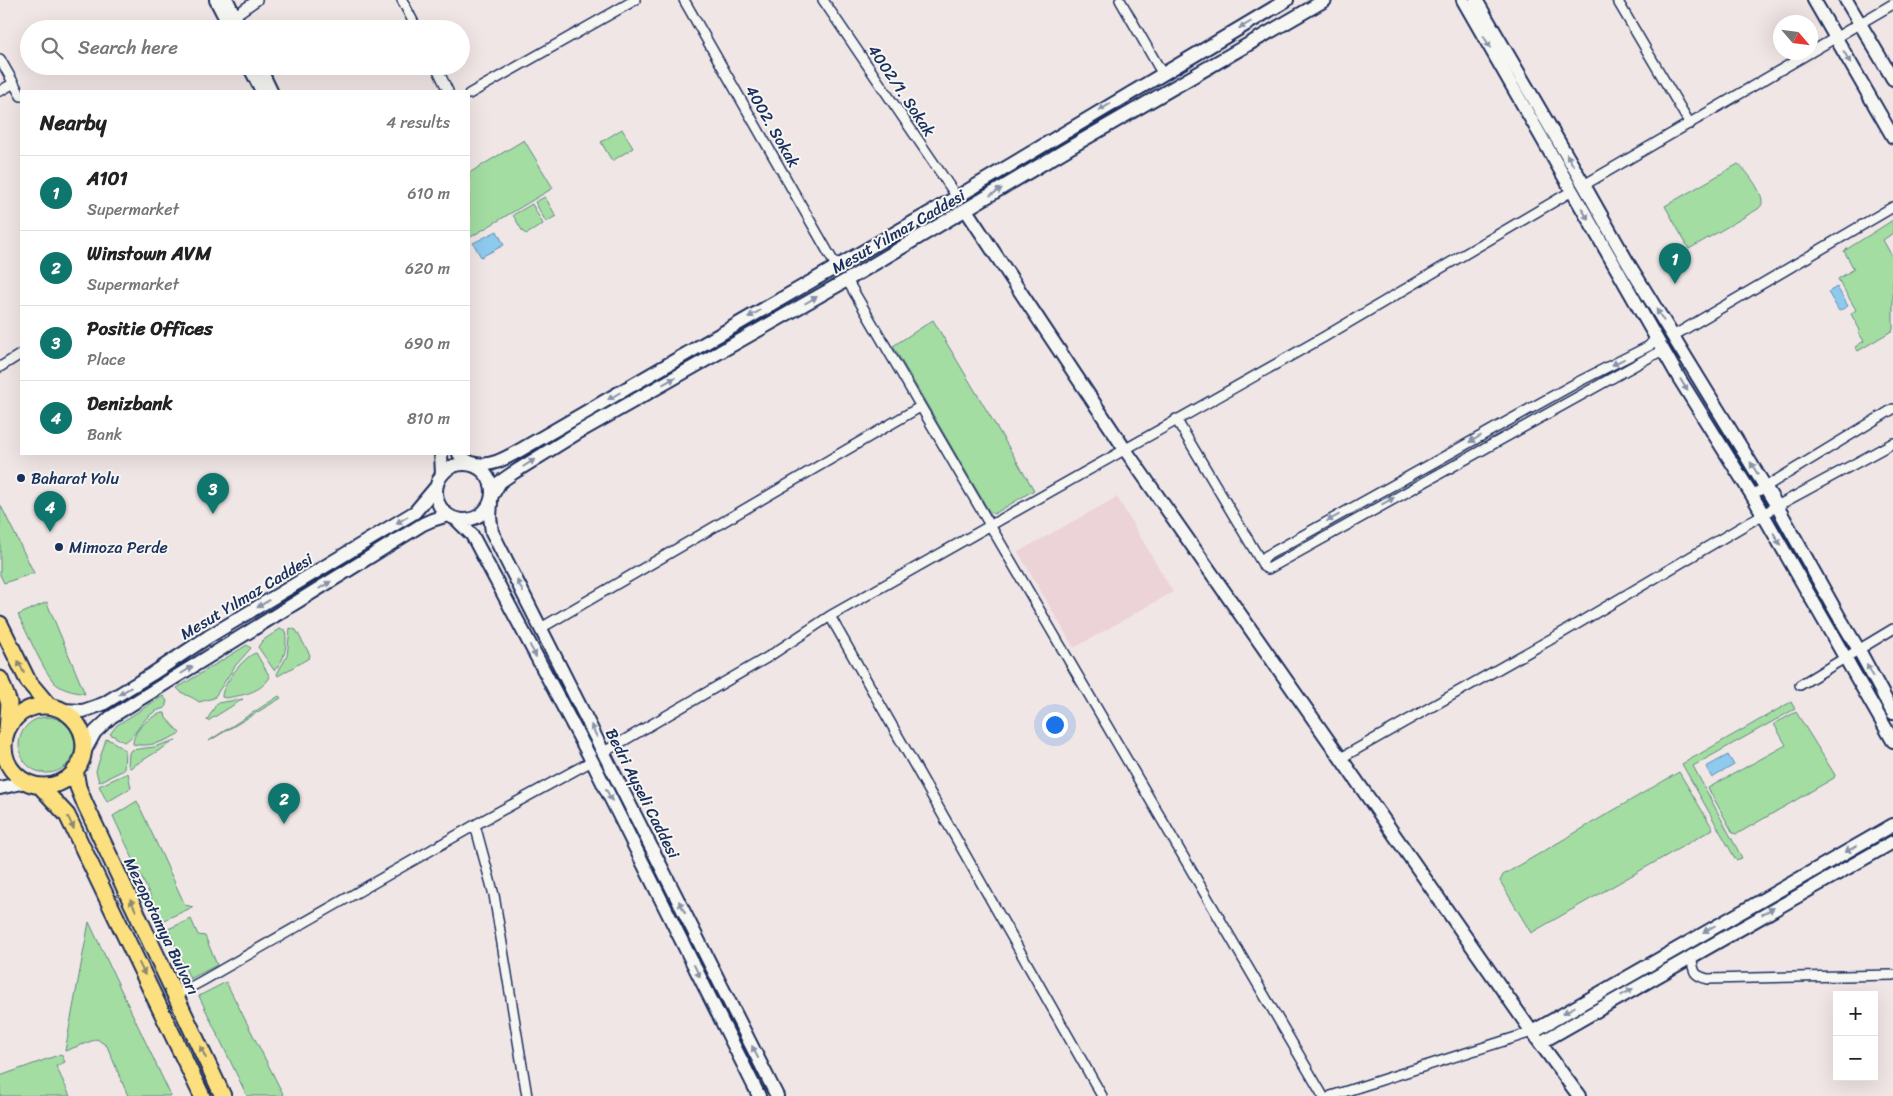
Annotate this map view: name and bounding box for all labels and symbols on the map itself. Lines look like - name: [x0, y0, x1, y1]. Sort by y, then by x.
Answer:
- north arrow: [1773, 15, 1818, 60]
- one-way arrow: [1239, 20, 1252, 29]
- one-way arrow: [1483, 36, 1492, 49]
- street label: 4002/1. Sokak: [860, 38, 944, 143]
- one-way arrow: [1843, 50, 1851, 65]
- street label: 4002. Sokak: [737, 79, 808, 174]
- one-way arrow: [1099, 103, 1112, 112]
- one-way arrow: [1565, 153, 1574, 166]
- street label: Mesut Yılmaz Caddesi: [826, 181, 971, 282]
- one-way arrow: [990, 187, 1003, 196]
- one-way arrow: [1581, 207, 1590, 220]
- pin: 1: [1659, 243, 1691, 284]
- one-way arrow: [804, 296, 817, 305]
- one-way arrow: [1655, 309, 1665, 322]
- one-way arrow: [747, 310, 761, 318]
- one-way arrow: [1611, 358, 1625, 366]
- one-way arrow: [663, 376, 676, 385]
- one-way arrow: [1679, 379, 1688, 392]
- one-way arrow: [607, 391, 620, 400]
- one-way arrow: [1469, 435, 1482, 444]
- one-way arrow: [522, 458, 536, 467]
- one-way arrow: [1750, 462, 1759, 475]
- place label: Baharat Yolu: [31, 464, 120, 493]
- marker: Baharat Yolu: [15, 472, 27, 484]
- pin: 3: [197, 473, 229, 514]
- pin: 4: [34, 491, 66, 532]
- one-way arrow: [1381, 497, 1396, 505]
- one-way arrow: [1326, 514, 1341, 522]
- one-way arrow: [395, 516, 408, 525]
- one-way arrow: [1773, 532, 1782, 545]
- place label: Mimoza Perde: [69, 533, 168, 562]
- marker: Mimoza Perde: [53, 541, 65, 553]
- street label: Mesut Yılmaz Caddesi: [174, 545, 319, 648]
- one-way arrow: [516, 579, 524, 593]
- one-way arrow: [318, 580, 332, 590]
- one-way arrow: [256, 600, 269, 609]
- one-way arrow: [529, 644, 537, 658]
- one-way arrow: [17, 660, 25, 675]
- one-way arrow: [1866, 663, 1874, 677]
- one-way arrow: [180, 666, 193, 675]
- one-way arrow: [118, 686, 131, 695]
- your location: [1042, 712, 1068, 738]
- one-way arrow: [590, 723, 598, 738]
- street label: Bedri Ayseli Caddesi: [597, 723, 688, 864]
- pin: 2: [268, 783, 300, 824]
- one-way arrow: [605, 787, 613, 802]
- one-way arrow: [67, 816, 75, 830]
- one-way arrow: [1844, 844, 1857, 853]
- street label: Mezopotamya Bulvarı: [116, 852, 208, 1000]
- one-way arrow: [129, 898, 137, 912]
- one-way arrow: [678, 900, 686, 914]
- one-way arrow: [1762, 907, 1775, 916]
- one-way arrow: [1703, 924, 1716, 933]
- one-way arrow: [138, 962, 146, 976]
- one-way arrow: [694, 964, 702, 978]
- one-way arrow: [1621, 988, 1634, 997]
- one-way arrow: [1562, 1006, 1575, 1015]
- one-way arrow: [198, 1045, 206, 1059]
- one-way arrow: [751, 1045, 759, 1060]

